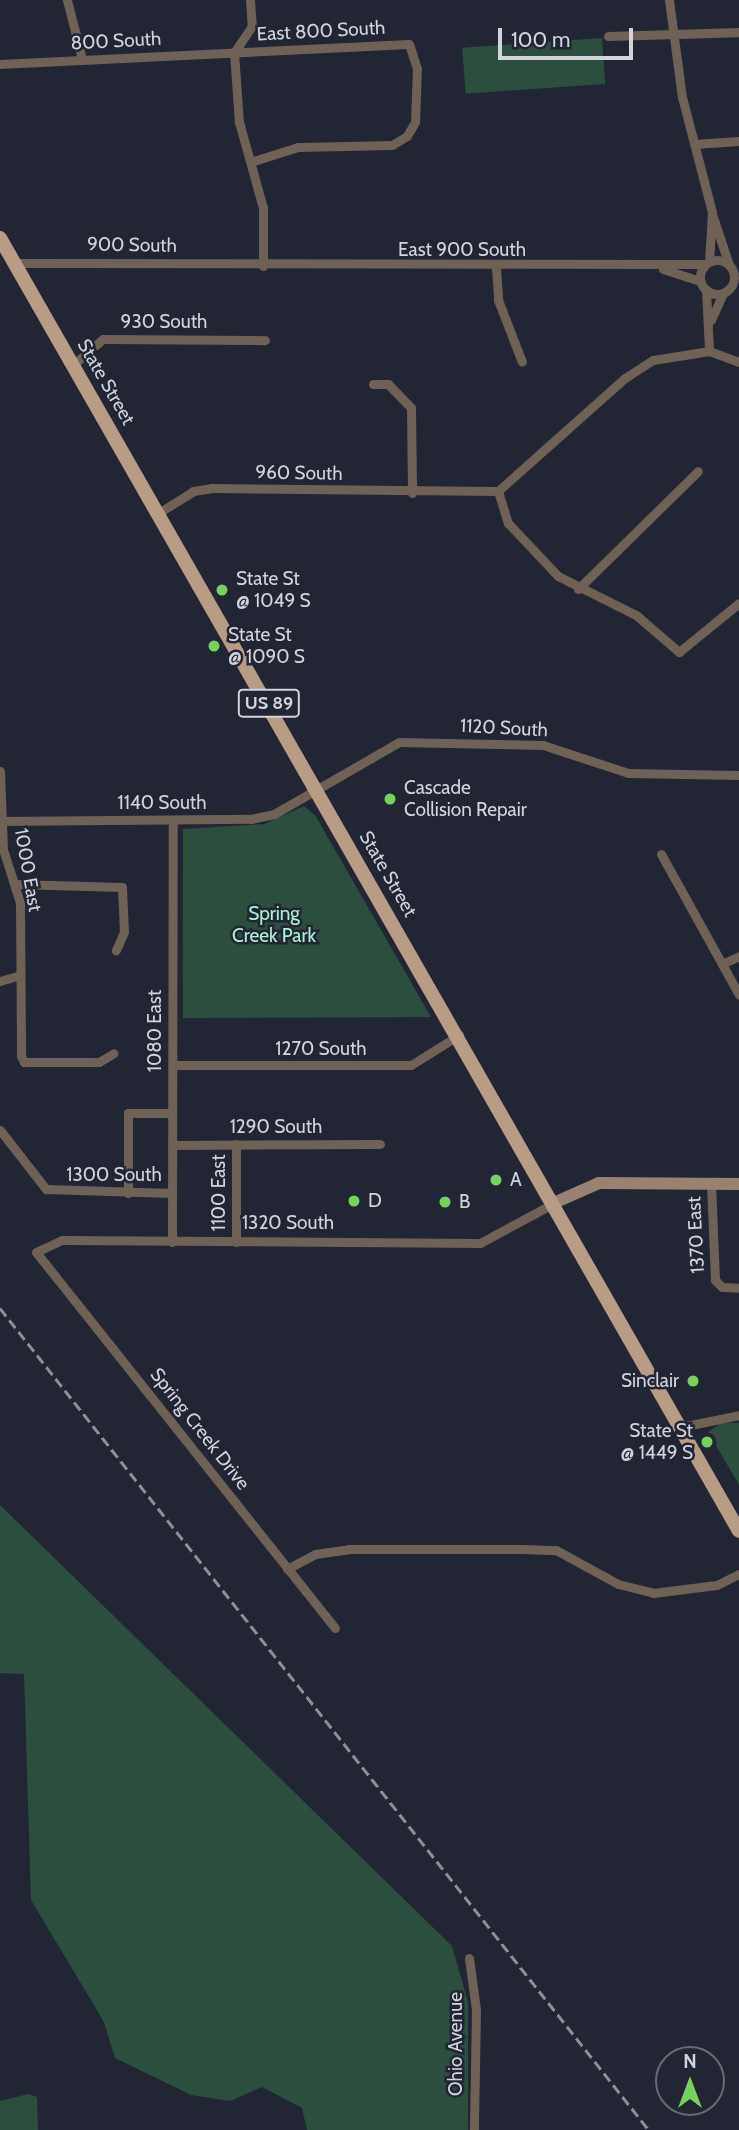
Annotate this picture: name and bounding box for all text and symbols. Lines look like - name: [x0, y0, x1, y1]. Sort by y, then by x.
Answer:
- scale bar: [501, 14, 636, 58]
- street label: East 800 South: [256, 16, 386, 46]
- street label: 800 South: [70, 27, 162, 55]
- text: 100 m: [511, 27, 570, 52]
- street label: 900 South: [87, 233, 177, 257]
- street label: East 900 South: [398, 239, 526, 261]
- street label: 930 South: [121, 311, 207, 333]
- street label: State Street: [72, 335, 140, 429]
- street label: 960 South: [255, 461, 343, 485]
- place label: State St @ 1049 S: [236, 568, 311, 612]
- marker: State St @ 1049 S: [214, 582, 230, 598]
- place label: State St @ 1090 S: [228, 624, 305, 668]
- marker: State St @ 1090 S: [206, 638, 222, 654]
- road number: US 89: [238, 688, 300, 718]
- street label: 1120 South: [459, 714, 549, 742]
- place label: Cascade Collision Repair: [404, 777, 527, 821]
- marker: Cascade Collision Repair: [382, 791, 398, 807]
- street label: 1140 South: [117, 792, 207, 814]
- street label: 1000 East: [9, 827, 47, 913]
- street label: State Street: [354, 827, 422, 921]
- park label: Spring Creek Park: [232, 903, 316, 947]
- street label: 1080 East: [144, 990, 166, 1072]
- street label: 1270 South: [275, 1038, 367, 1060]
- street label: 1290 South: [230, 1116, 322, 1138]
- street label: 1100 East: [208, 1154, 230, 1232]
- street label: 1300 South: [66, 1164, 162, 1186]
- place label: A: [510, 1169, 522, 1191]
- marker: A: [488, 1172, 504, 1188]
- place label: D: [368, 1190, 382, 1212]
- place label: B: [459, 1191, 470, 1213]
- marker: D: [346, 1193, 362, 1209]
- marker: B: [437, 1194, 453, 1210]
- street label: 1370 East: [683, 1196, 709, 1274]
- street label: 1320 South: [242, 1212, 334, 1234]
- street label: Spring Creek Drive: [145, 1364, 255, 1494]
- place label: Sinclair: [621, 1370, 679, 1392]
- marker: Sinclair: [685, 1373, 701, 1389]
- place label: State St @ 1449 S: [621, 1420, 693, 1464]
- marker: State St @ 1449 S: [699, 1434, 715, 1450]
- street label: Ohio Avenue: [445, 1992, 467, 2096]
- north arrow: [655, 2046, 725, 2116]
- text: N: [683, 2050, 697, 2073]

